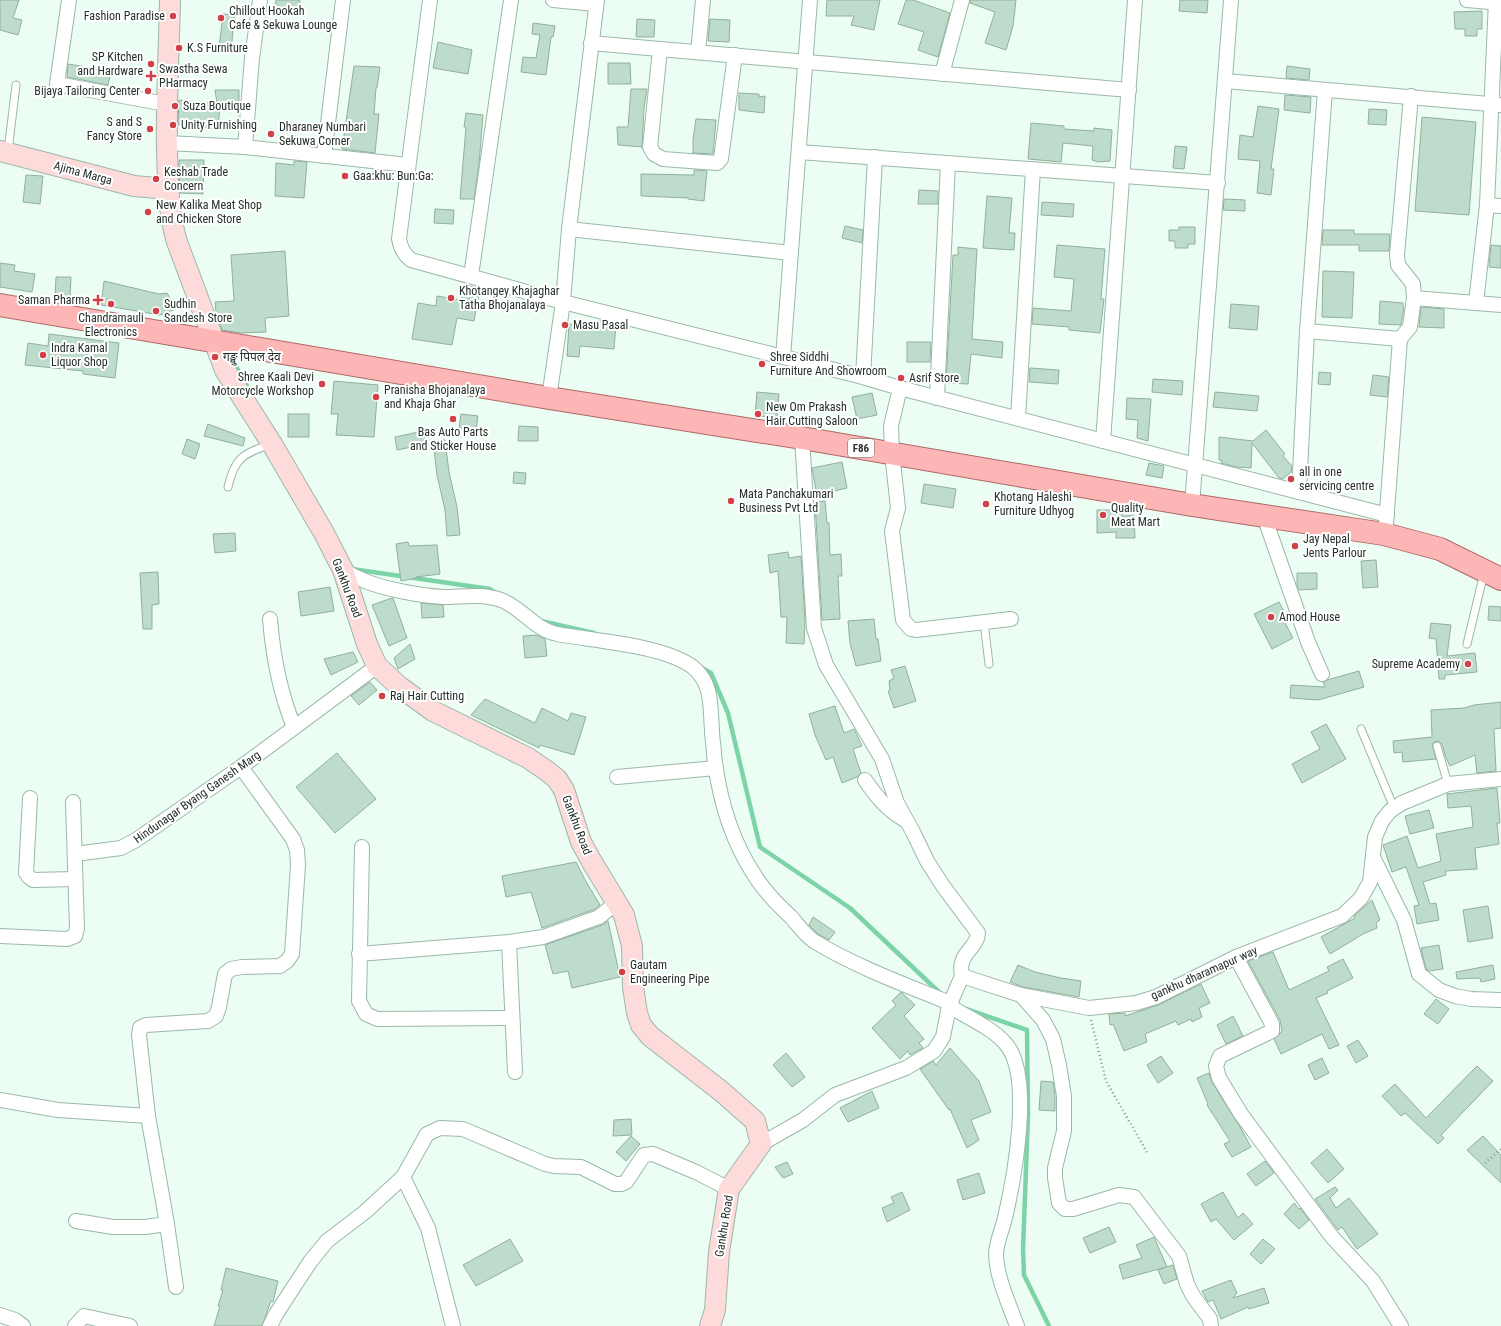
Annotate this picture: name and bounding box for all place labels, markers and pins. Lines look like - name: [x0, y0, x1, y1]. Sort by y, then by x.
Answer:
- place label: Chillout Hookah Cafe & Sekuwa Lounge: [229, 4, 337, 32]
- place label: Fashion Paradise: [84, 9, 165, 23]
- marker: Fashion Paradise: [168, 11, 178, 21]
- marker: Chillout Hookah Cafe & Sekuwa Lounge: [216, 13, 226, 23]
- place label: K.S Furniture: [187, 41, 248, 55]
- marker: K.S Furniture: [174, 43, 184, 53]
- place label: SP Kitchen and Hardware: [77, 50, 143, 78]
- marker: SP Kitchen and Hardware: [146, 59, 156, 69]
- place label: Swastha Sewa PHarmacy: [159, 62, 228, 90]
- marker: Swastha Sewa PHarmacy: [146, 71, 156, 81]
- place label: Bijaya Tailoring Center: [34, 84, 140, 98]
- marker: Bijaya Tailoring Center: [143, 86, 153, 96]
- place label: Suza Boutique: [183, 99, 251, 113]
- marker: Suza Boutique: [170, 101, 180, 111]
- place label: S and S Fancy Store: [87, 115, 142, 143]
- place label: Unity Furnishing: [181, 118, 257, 132]
- marker: Unity Furnishing: [168, 120, 178, 130]
- place label: Dharaney Numbari Sekuwa Corner: [279, 120, 366, 148]
- marker: S and S Fancy Store: [145, 124, 155, 134]
- marker: Dharaney Numbari Sekuwa Corner: [266, 129, 276, 139]
- place label: Keshab Trade Concern: [164, 165, 228, 193]
- place label: Gaa:khu: Bun:Ga:: [353, 169, 434, 183]
- marker: Gaa:khu: Bun:Ga:: [340, 171, 350, 181]
- marker: Keshab Trade Concern: [151, 174, 161, 184]
- place label: New Kalika Meat Shop and Chicken Store: [156, 198, 262, 226]
- marker: New Kalika Meat Shop and Chicken Store: [143, 207, 153, 217]
- place label: Khotangey Khajaghar Tatha Bhojanalaya: [459, 284, 560, 312]
- place label: Saman Pharma: [18, 293, 90, 307]
- marker: Khotangey Khajaghar Tatha Bhojanalaya: [446, 293, 456, 303]
- marker: Saman Pharma: [93, 295, 103, 305]
- place label: Sudhin Sandesh Store: [164, 297, 233, 325]
- marker: Chandramauli Electronics: [106, 299, 116, 309]
- marker: Sudhin Sandesh Store: [151, 306, 161, 316]
- place label: Chandramauli Electronics: [78, 311, 144, 339]
- place label: Masu Pasal: [573, 318, 628, 332]
- marker: Masu Pasal: [560, 320, 570, 330]
- place label: Indra Kamal Liquor Shop: [51, 341, 108, 369]
- place label: गङ्खु पिपल देव: [223, 349, 281, 366]
- marker: Indra Kamal Liquor Shop: [38, 350, 48, 360]
- place label: Shree Siddhi Furniture And Showroom: [770, 350, 887, 378]
- marker: गङ्खु पिपल देव: [210, 352, 220, 362]
- marker: Shree Siddhi Furniture And Showroom: [757, 359, 767, 369]
- place label: Shree Kaali Devi Motorcycle Workshop: [212, 370, 314, 398]
- place label: Asrif Store: [909, 371, 960, 385]
- marker: Asrif Store: [896, 373, 906, 383]
- marker: Shree Kaali Devi Motorcycle Workshop: [317, 379, 327, 389]
- place label: Pranisha Bhojanalaya and Khaja Ghar: [384, 383, 486, 411]
- marker: Pranisha Bhojanalaya and Khaja Ghar: [371, 392, 381, 402]
- place label: New Om Prakash Hair Cutting Saloon: [766, 400, 858, 428]
- marker: New Om Prakash Hair Cutting Saloon: [753, 409, 763, 419]
- marker: Bas Auto Parts and Sticker House: [448, 414, 458, 424]
- place label: Bas Auto Parts and Sticker House: [410, 425, 496, 453]
- place label: all in one servicing centre: [1299, 465, 1375, 493]
- marker: all in one servicing centre: [1286, 474, 1296, 484]
- place label: Mata Panchakumari Business Pvt Ltd: [739, 487, 834, 515]
- place label: Khotang Haleshi Furniture Udhyog: [994, 490, 1074, 518]
- marker: Mata Panchakumari Business Pvt Ltd: [726, 496, 736, 506]
- marker: Khotang Haleshi Furniture Udhyog: [981, 499, 991, 509]
- place label: Quality Meat Mart: [1111, 501, 1161, 529]
- marker: Quality Meat Mart: [1098, 510, 1108, 520]
- place label: Jay Nepal Jents Parlour: [1303, 532, 1367, 560]
- marker: Jay Nepal Jents Parlour: [1290, 541, 1300, 551]
- place label: Amod House: [1279, 610, 1340, 624]
- marker: Amod House: [1266, 612, 1276, 622]
- place label: Supreme Academy: [1372, 657, 1460, 671]
- marker: Supreme Academy: [1463, 659, 1473, 669]
- place label: Raj Hair Cutting: [390, 689, 464, 703]
- marker: Raj Hair Cutting: [377, 691, 387, 701]
- place label: Gautam Engineering Pipe: [630, 958, 710, 986]
- marker: Gautam Engineering Pipe: [617, 967, 627, 977]

